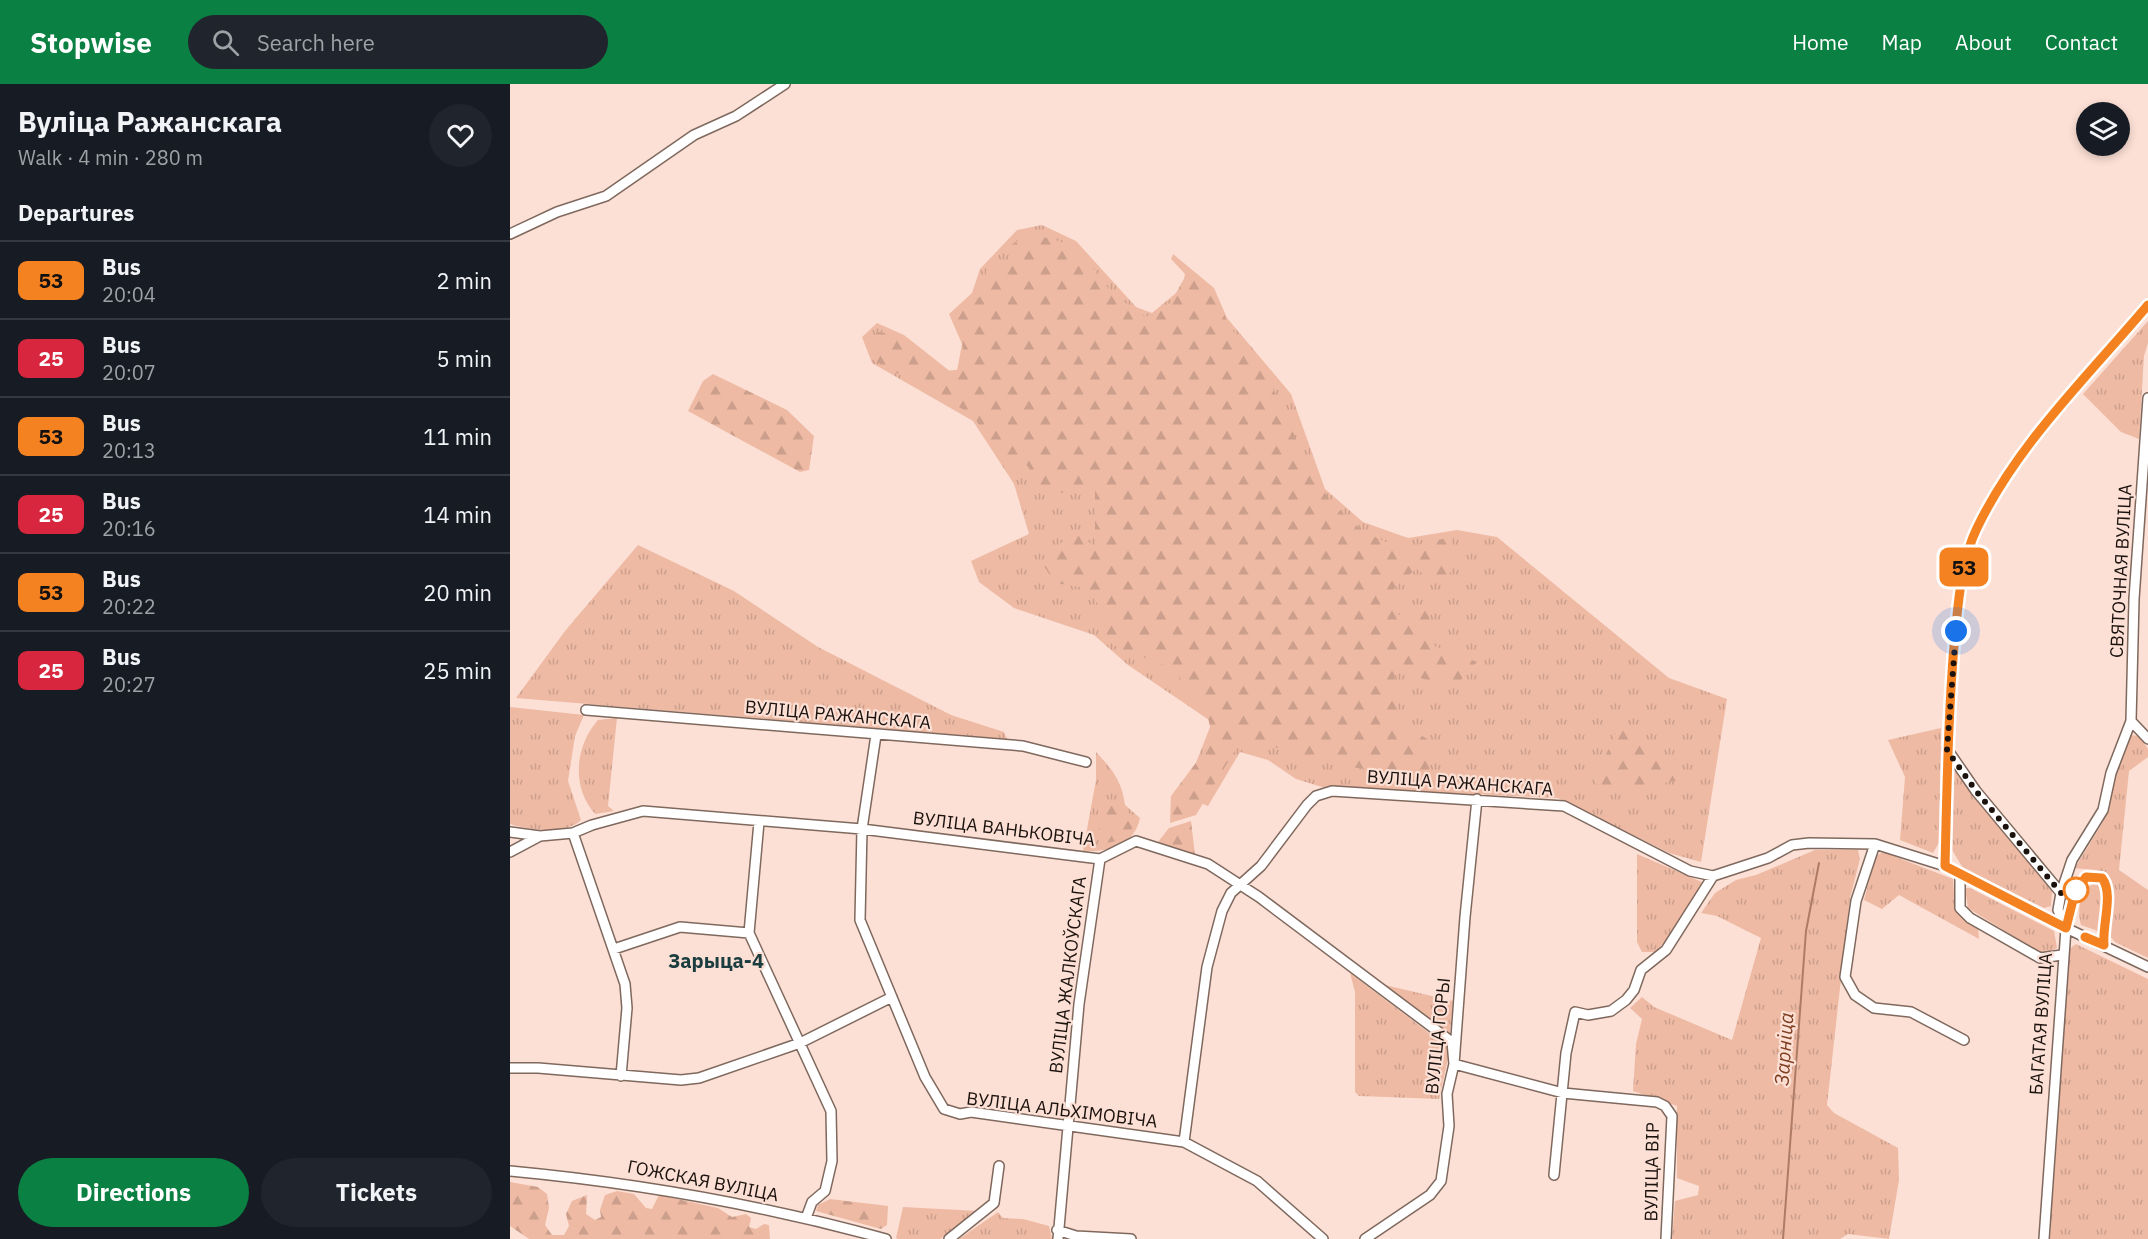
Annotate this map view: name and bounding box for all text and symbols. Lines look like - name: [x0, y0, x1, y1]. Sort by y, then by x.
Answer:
- search box: [188, 15, 608, 69]
- text: Stopwise: [30, 24, 152, 61]
- icon: search: [209, 26, 242, 59]
- text: Search here: [257, 28, 375, 57]
- text: Home: [1792, 28, 1849, 56]
- text: Map: [1882, 28, 1922, 56]
- text: About: [1955, 28, 2012, 56]
- text: Contact: [2045, 28, 2118, 56]
- map controls: [2076, 102, 2130, 156]
- button: layers: [2076, 102, 2130, 156]
- text: Вуліца Ражанскага: [18, 103, 282, 140]
- button: heart: [429, 104, 492, 167]
- text: Walk · 4 min · 280 m: [18, 144, 203, 171]
- text: Departures: [18, 198, 134, 227]
- text: Bus: [102, 252, 141, 281]
- text: 53: [38, 266, 64, 294]
- text: 2 min: [436, 266, 492, 295]
- text: 20:04: [102, 281, 156, 308]
- text: Bus: [102, 330, 141, 359]
- text: 25: [38, 344, 64, 372]
- text: 5 min: [436, 344, 492, 373]
- text: 20:07: [102, 359, 156, 386]
- text: Bus: [102, 408, 141, 437]
- text: 53: [38, 422, 64, 450]
- text: 11 min: [423, 422, 492, 451]
- text: 20:13: [102, 437, 156, 464]
- street label: СВЯТОЧНАЯ ВУЛІЦА: [2104, 483, 2137, 659]
- text: Bus: [102, 486, 141, 515]
- text: 25: [38, 500, 64, 528]
- text: 14 min: [423, 500, 492, 529]
- text: 20:16: [102, 515, 156, 542]
- line badge: 53: [1937, 548, 1991, 586]
- text: 53: [1951, 553, 1977, 581]
- text: Bus: [102, 564, 141, 593]
- text: 53: [38, 578, 64, 606]
- text: 20 min: [423, 578, 492, 607]
- text: 20:22: [102, 593, 156, 620]
- your location: [1941, 616, 1971, 646]
- text: Bus: [102, 642, 141, 671]
- text: 25: [38, 656, 64, 684]
- text: 25 min: [423, 656, 492, 685]
- text: 20:27: [102, 671, 156, 698]
- street label: ВУЛІЦА РАЖАНСКАГА: [744, 695, 933, 734]
- street label: ВУЛІЦА РАЖАНСКАГА: [1366, 765, 1554, 801]
- street label: ВУЛІЦА ВАНЬКОВІЧА: [912, 806, 1097, 851]
- street label: ВУЛІЦА ЖАЛКОЎСКАГА: [1044, 874, 1091, 1075]
- unlabelled marker: [2063, 877, 2089, 903]
- district label: Зарыца-4: [668, 947, 764, 974]
- street label: БАГАТАЯ ВУЛІЦА: [2024, 952, 2057, 1096]
- street label: ВУЛІЦА ГОРЫ: [1420, 976, 1455, 1096]
- water label: Зарніца: [1767, 1011, 1800, 1087]
- street label: ВУЛІЦА АЛЬХІМОВІЧА: [965, 1086, 1159, 1133]
- street label: ВУЛІЦА ВІР: [1639, 1122, 1664, 1222]
- street label: ГОЖСКАЯ ВУЛІЦА: [625, 1155, 781, 1207]
- button: Directions: [18, 1158, 249, 1227]
- button: Tickets: [261, 1158, 492, 1227]

